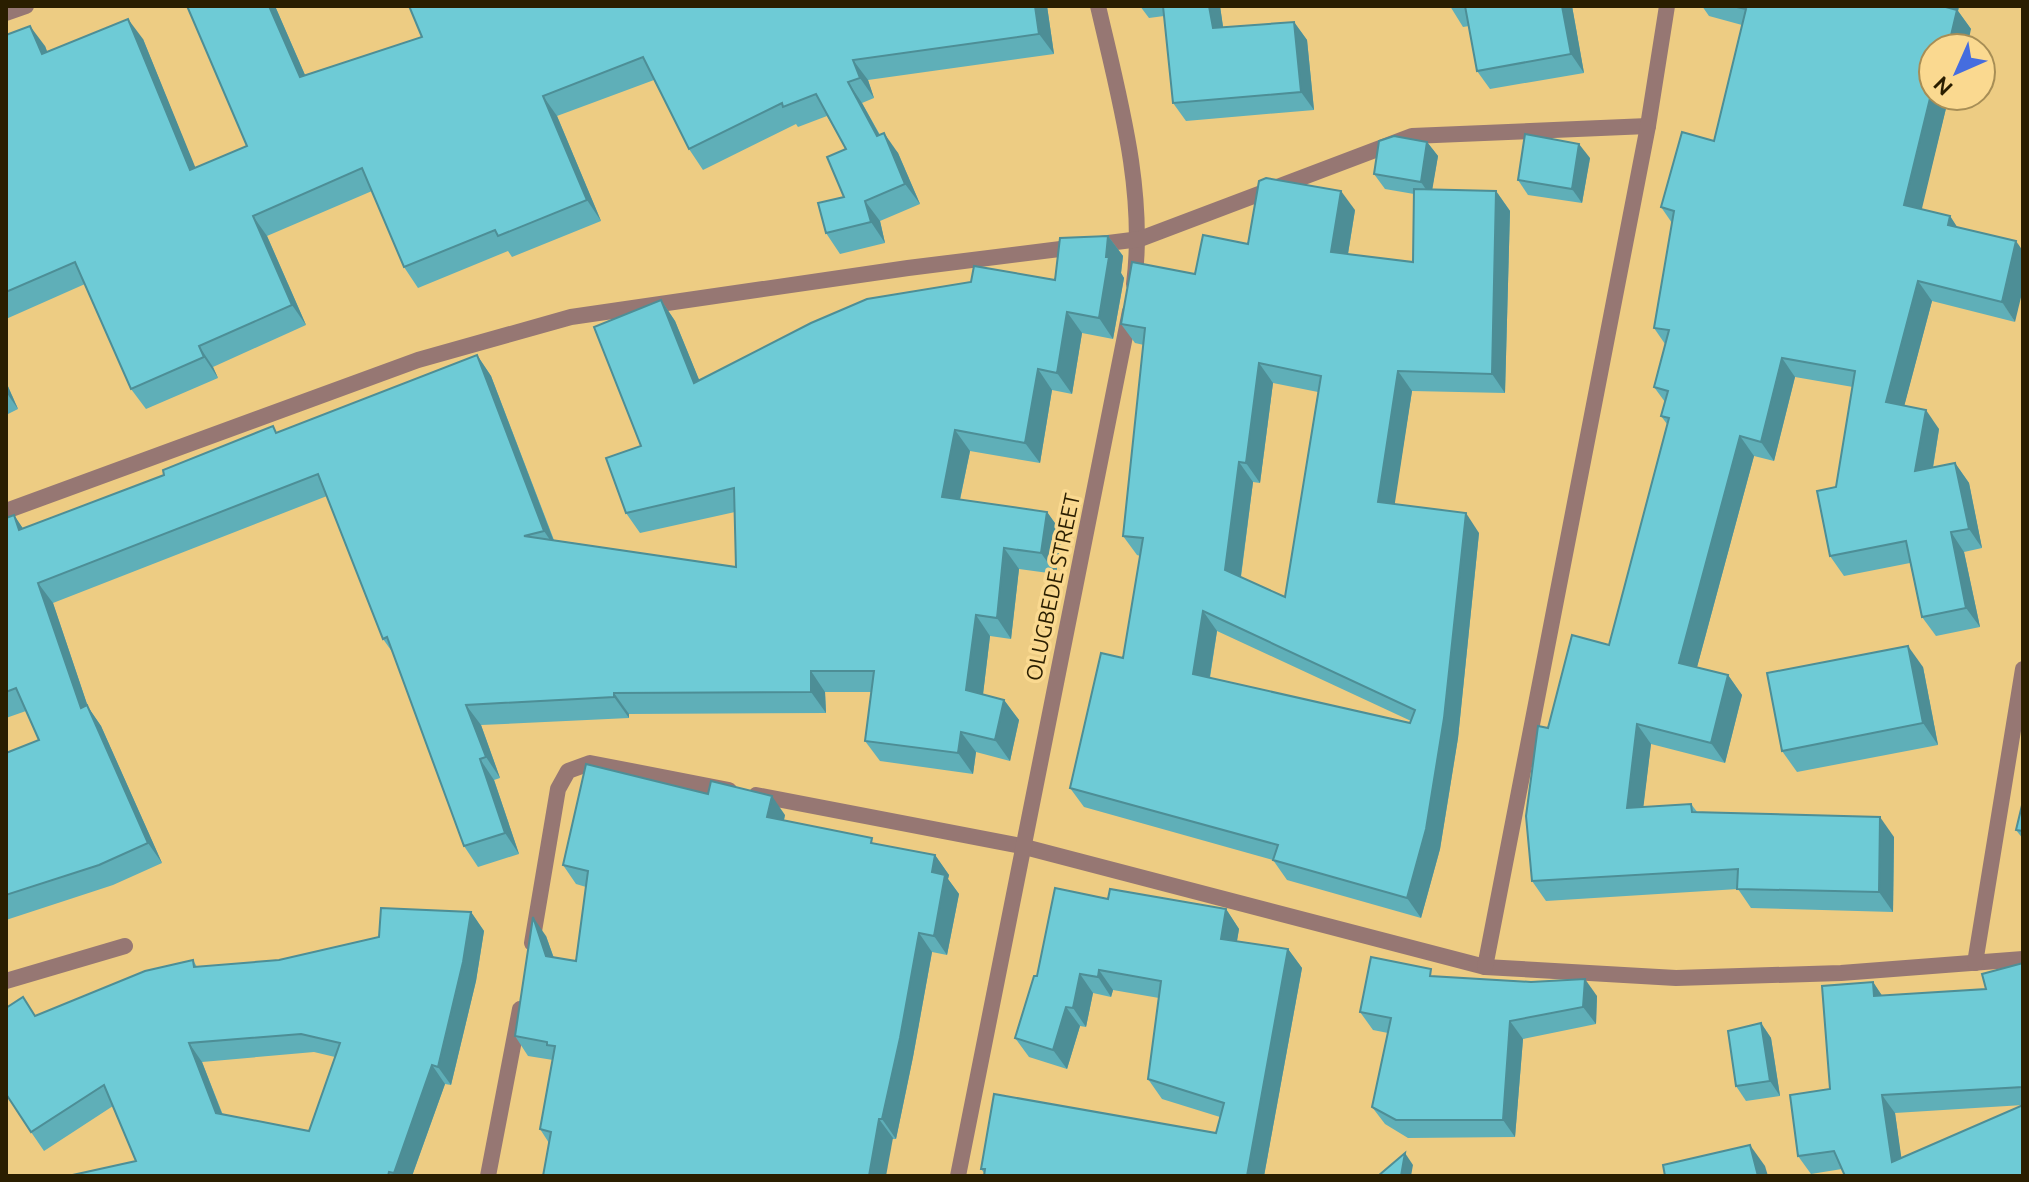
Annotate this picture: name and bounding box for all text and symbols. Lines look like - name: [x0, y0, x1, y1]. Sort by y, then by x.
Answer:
- north arrow: [1917, 32, 1997, 112]
- text: N: [1928, 72, 1957, 101]
- street label: OLUGBEDE STREET: [1020, 491, 1084, 683]

